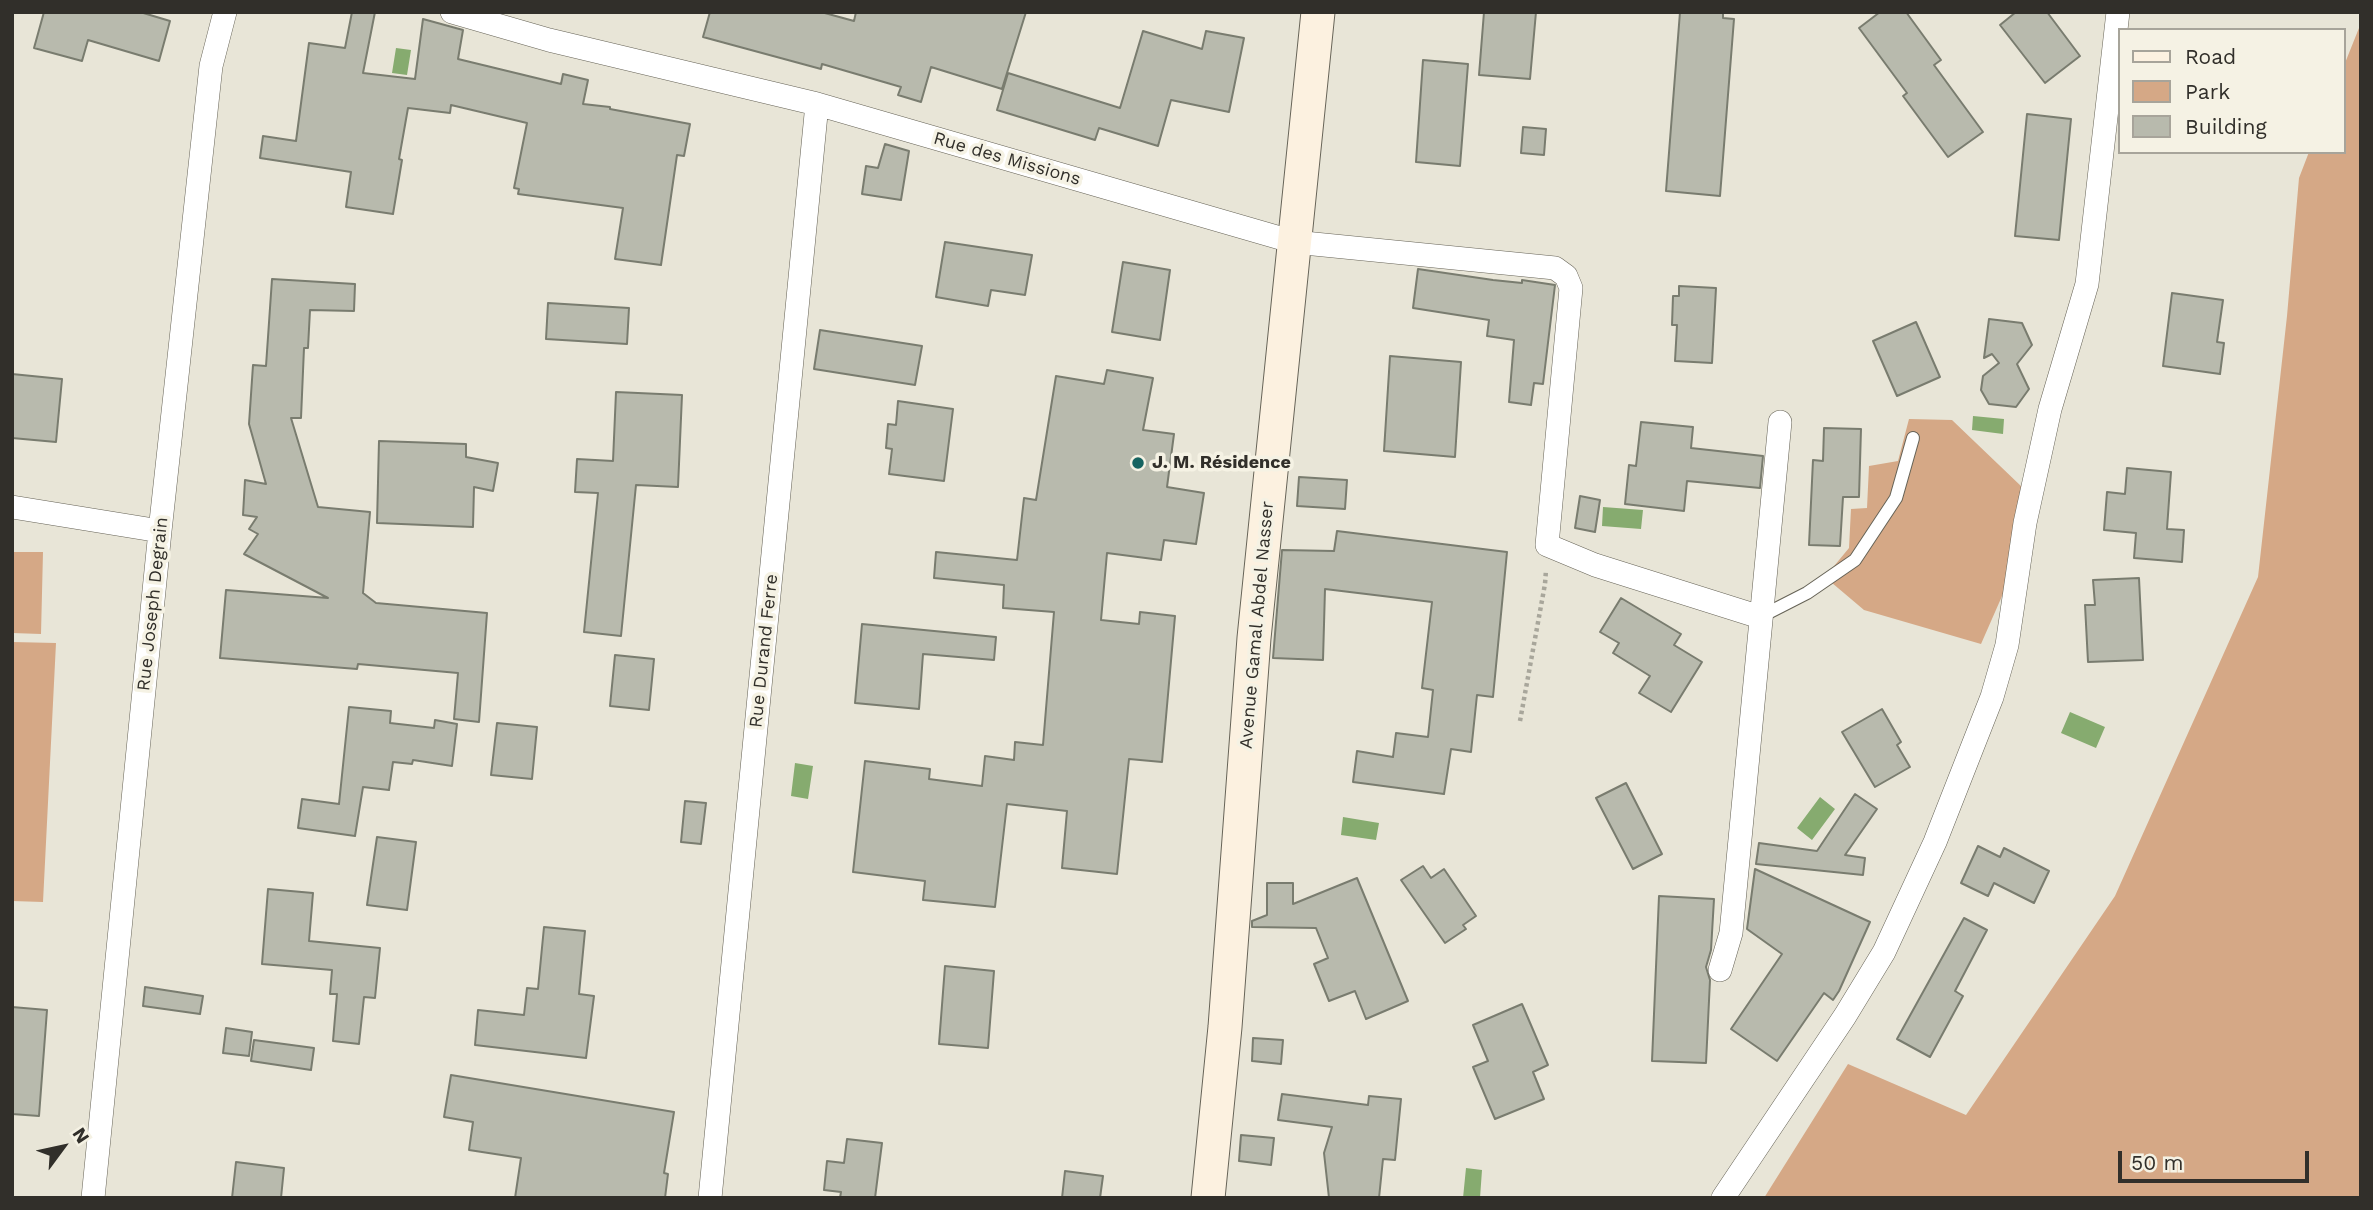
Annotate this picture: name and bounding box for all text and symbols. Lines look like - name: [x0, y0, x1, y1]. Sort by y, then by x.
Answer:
- legend: [2118, 28, 2345, 154]
- text: Road: [2185, 44, 2236, 69]
- text: Park: [2185, 79, 2230, 104]
- text: Building: [2185, 114, 2267, 139]
- street label: Rue des Missions: [931, 128, 1083, 190]
- place label: J. M. Résidence: [1152, 452, 1291, 474]
- marker: J. M. Résidence: [1130, 455, 1146, 471]
- street label: Avenue Gamal Abdel Nasser: [1235, 500, 1279, 750]
- street label: Rue Joseph Degrain: [133, 516, 173, 692]
- street label: Rue Durand Ferre: [745, 573, 783, 729]
- north arrow: [28, 1112, 98, 1182]
- text: N: [68, 1123, 95, 1147]
- scale bar: [2121, 1136, 2312, 1180]
- text: 50 m: [2131, 1150, 2183, 1175]

